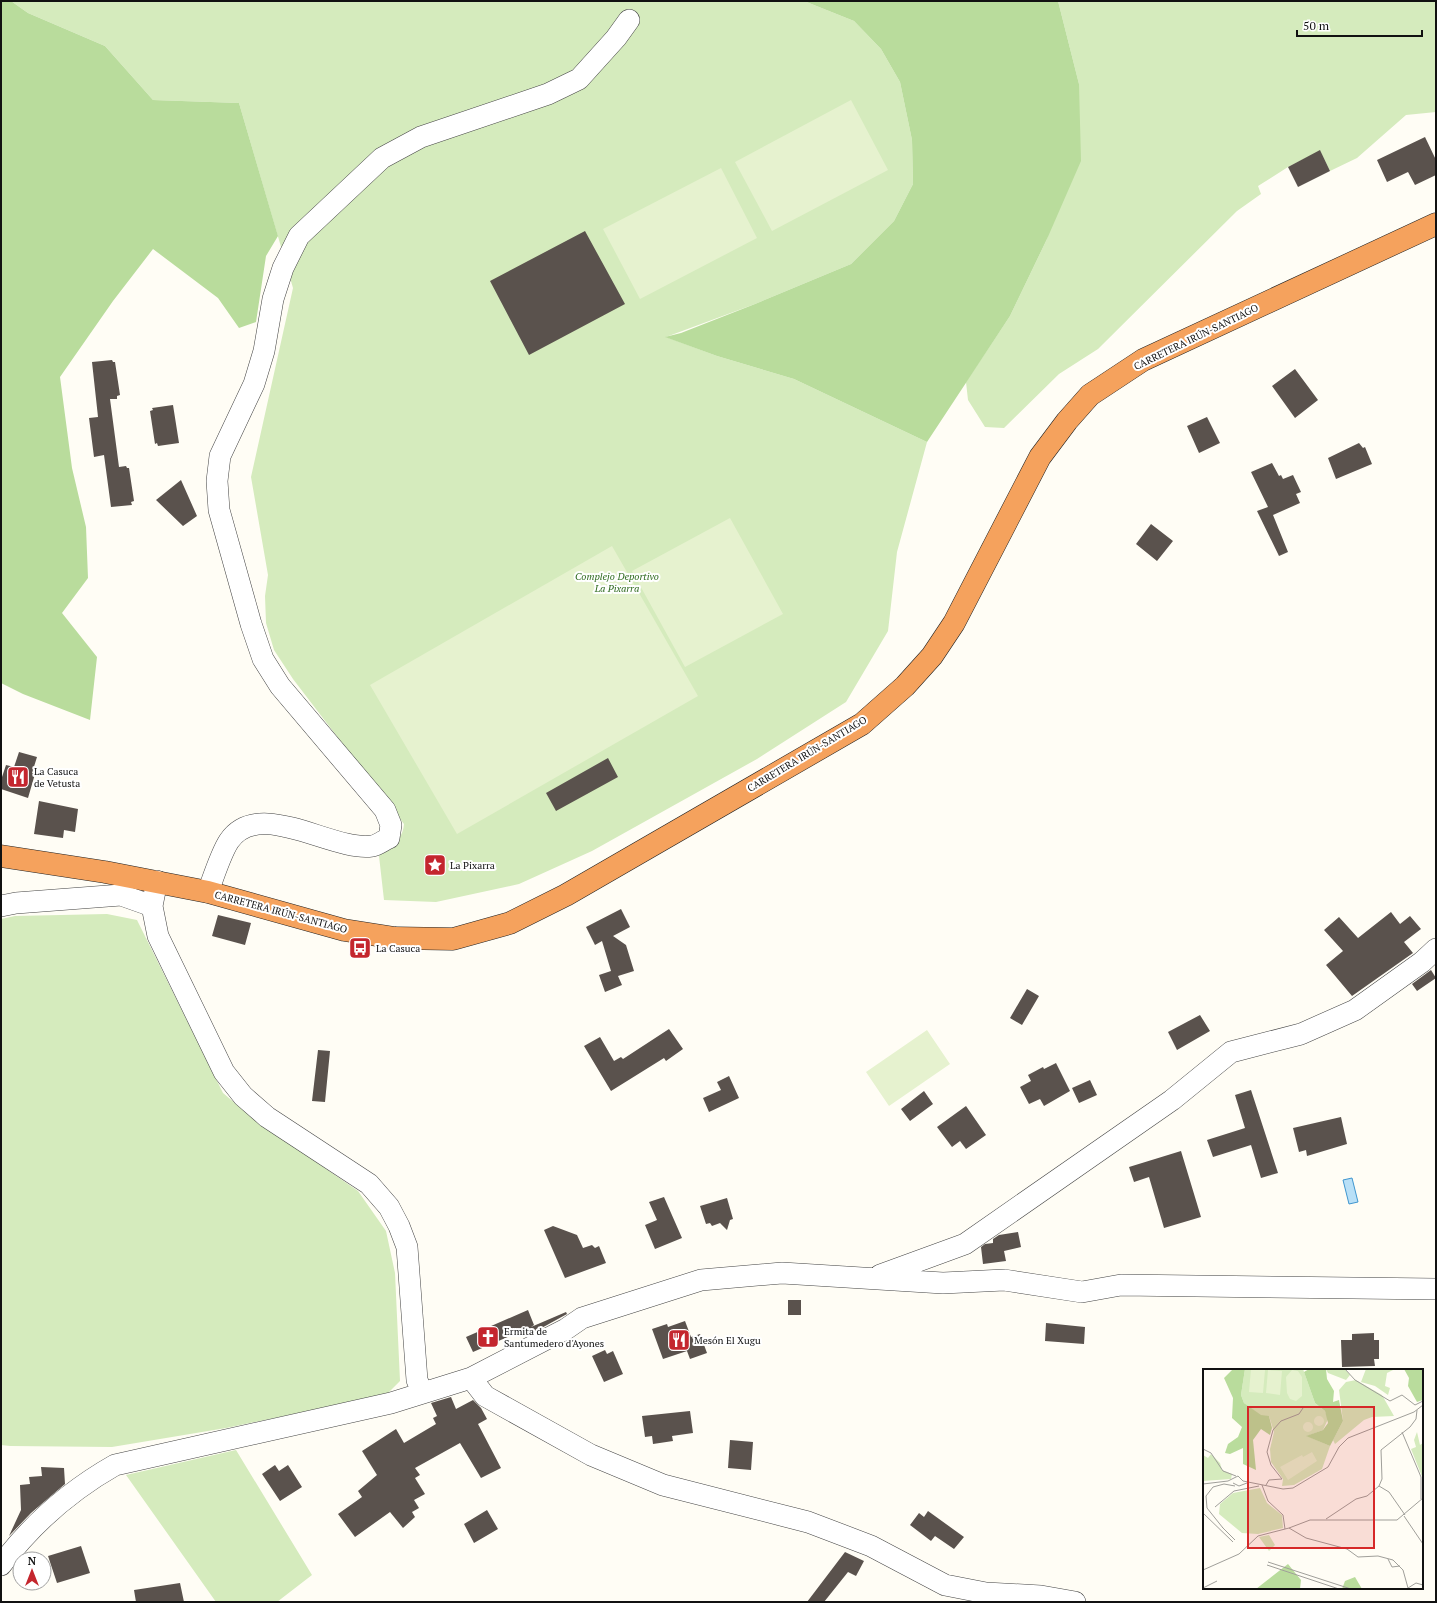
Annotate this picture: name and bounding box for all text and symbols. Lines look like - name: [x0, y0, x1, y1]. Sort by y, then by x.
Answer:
- scale bar: [1297, 12, 1422, 38]
- text: 50 m: [1303, 18, 1330, 33]
- street label: CARRETERA IRÚN-SANTIAGO: [1132, 301, 1260, 373]
- park label: Complejo Deportivo La Pixarra: [575, 570, 659, 595]
- street label: CARRETERA IRÚN-SANTIAGO: [745, 713, 869, 795]
- restaurant icon: La Casuca de Vetusta: [5, 764, 31, 790]
- place label: La Casuca de Vetusta: [34, 765, 80, 790]
- place icon: La Pixarra: [422, 852, 448, 878]
- place label: La Pixarra: [450, 859, 495, 872]
- street label: CARRETERA IRÚN-SANTIAGO: [213, 888, 349, 936]
- bus stop icon: La Casuca: [347, 935, 373, 961]
- place label: La Casuca: [376, 942, 420, 955]
- church icon: Ermita de Santumedero d'Ayones: [475, 1324, 501, 1350]
- place label: Ermita de Santumedero d'Ayones: [504, 1325, 604, 1350]
- restaurant icon: Mesón El Xugu: [666, 1327, 692, 1353]
- place label: Mesón El Xugu: [694, 1334, 761, 1347]
- inset map: [1203, 1369, 1423, 1589]
- north arrow: [12, 1551, 52, 1591]
- text: N: [28, 1554, 37, 1568]

